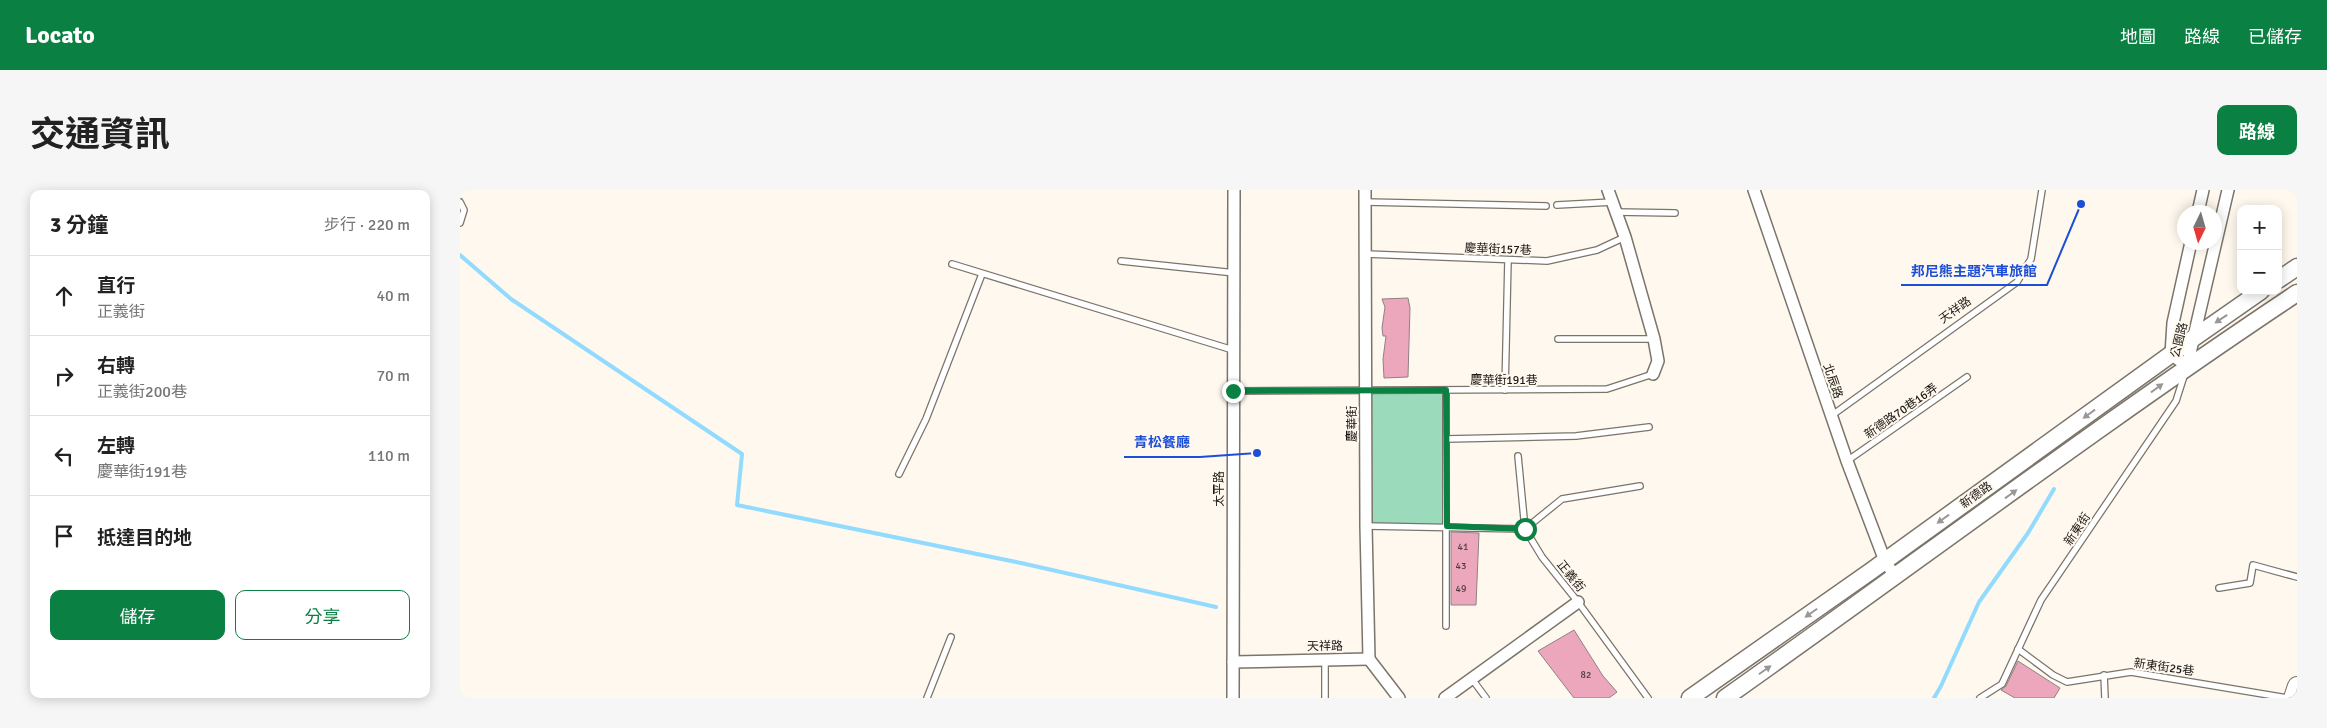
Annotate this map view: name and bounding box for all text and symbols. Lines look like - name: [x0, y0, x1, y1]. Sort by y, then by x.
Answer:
- text: Locato: [25, 20, 95, 50]
- text: 地圖: [2120, 26, 2156, 48]
- text: 路線: [2184, 26, 2220, 48]
- text: 已儲存: [2248, 26, 2302, 48]
- button: 路線: [2217, 105, 2297, 155]
- text: 交通資訊: [30, 113, 170, 156]
- north arrow: [2177, 205, 2222, 250]
- map controls: [2237, 205, 2282, 295]
- button: +: [2237, 205, 2282, 250]
- text: 3 分鐘: [50, 212, 108, 238]
- text: 步行 · 220 m: [324, 215, 410, 235]
- street label: 慶華街157巷: [1464, 241, 1532, 258]
- button: −: [2237, 250, 2282, 295]
- callout: 邦尼熊主題汽車旅館: [1901, 256, 2047, 285]
- text: 邦尼熊主題汽車旅館: [1911, 263, 2037, 280]
- text: 直行: [97, 274, 135, 298]
- icon: ahead: [50, 282, 78, 310]
- text: 40 m: [376, 286, 410, 306]
- street label: 天祥路: [1936, 294, 1974, 327]
- text: 正義街: [97, 302, 145, 322]
- one-way arrow: [2214, 314, 2228, 324]
- street label: 公園路: [2168, 321, 2191, 359]
- text: 右轉: [97, 354, 135, 378]
- icon: right: [50, 362, 78, 390]
- street label: 北辰路: [1820, 362, 1845, 401]
- text: 70 m: [376, 366, 410, 386]
- street label: 慶華街191巷: [1470, 373, 1538, 388]
- route end: [1222, 380, 1245, 403]
- street label: 新德路70巷16弄: [1862, 381, 1941, 442]
- text: 正義街200巷: [97, 382, 187, 402]
- one-way arrow: [2150, 383, 2163, 394]
- street label: 慶華街: [1345, 406, 1360, 442]
- one-way arrow: [2083, 408, 2096, 419]
- callout: 青松餐廳: [1124, 428, 1200, 457]
- text: 左轉: [97, 434, 135, 458]
- text: 青松餐廳: [1134, 434, 1190, 451]
- icon: left: [50, 442, 78, 470]
- text: 110 m: [368, 446, 410, 466]
- text: 慶華街191巷: [97, 462, 187, 482]
- street label: 太平路: [1212, 471, 1227, 507]
- street label: 新德路: [1957, 479, 1995, 512]
- one-way arrow: [2004, 489, 2018, 499]
- street label: 新東街: [2061, 510, 2094, 548]
- one-way arrow: [1936, 514, 1950, 524]
- route start: [1514, 518, 1537, 541]
- icon: arrive: [50, 522, 78, 550]
- text: 抵達目的地: [97, 526, 192, 550]
- house number: 41: [1458, 541, 1468, 553]
- street label: 正義街: [1553, 558, 1588, 595]
- house number: 43: [1456, 560, 1466, 572]
- house number: 49: [1456, 583, 1466, 595]
- button: 儲存: [50, 590, 225, 640]
- button: 分享: [235, 590, 410, 640]
- one-way arrow: [1804, 608, 1818, 618]
- street label: 天祥路: [1307, 639, 1343, 654]
- street label: 新東街25巷: [2133, 656, 2195, 679]
- one-way arrow: [1758, 665, 1772, 675]
- house number: 82: [1581, 669, 1591, 681]

